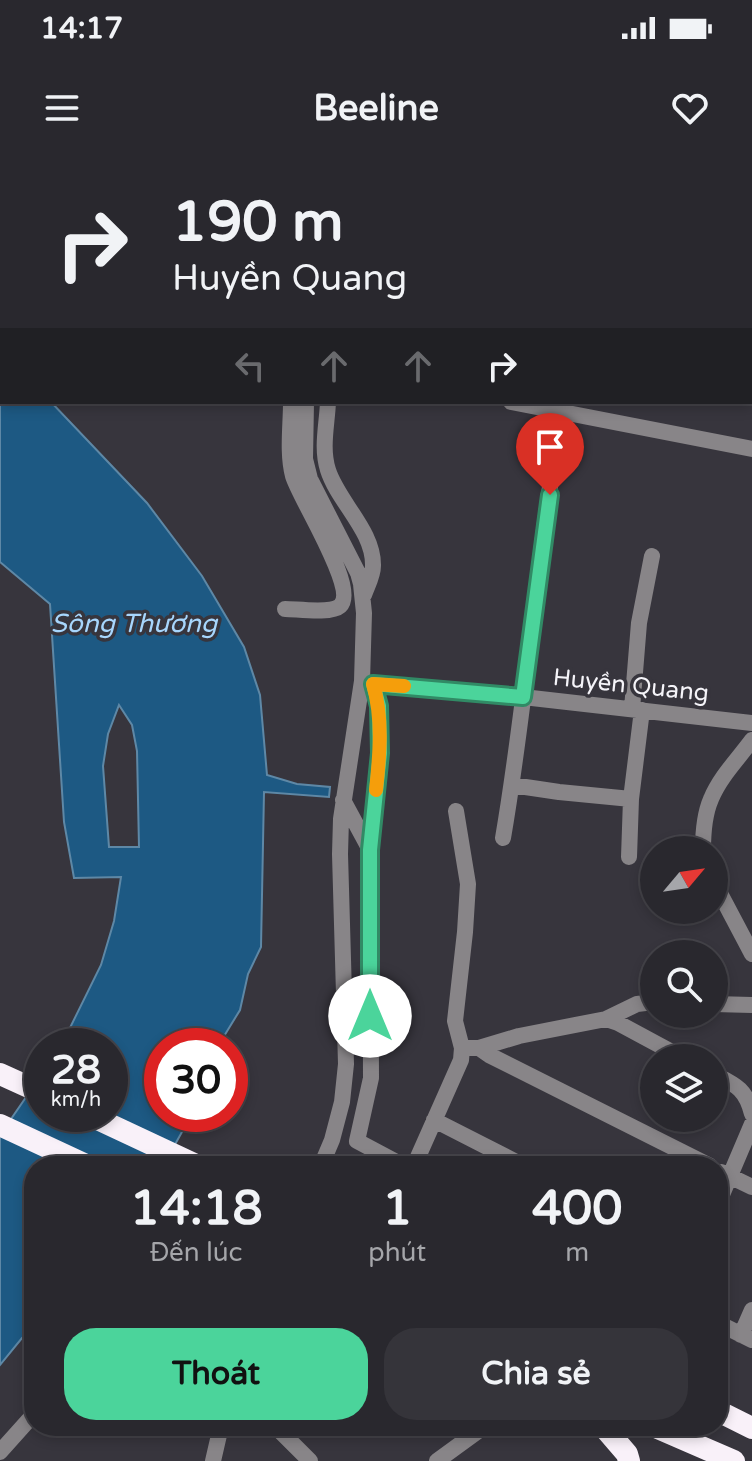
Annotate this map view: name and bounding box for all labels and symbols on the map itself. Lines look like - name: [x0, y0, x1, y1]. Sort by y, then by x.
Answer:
- pin: [516, 413, 584, 495]
- water label: Sông Thương: [51, 608, 219, 639]
- street label: Huyền Quang: [551, 663, 710, 708]
- north arrow: [640, 836, 728, 924]
- position arrow: [328, 974, 412, 1058]
- speed limit sign: 30: [144, 1028, 248, 1132]

